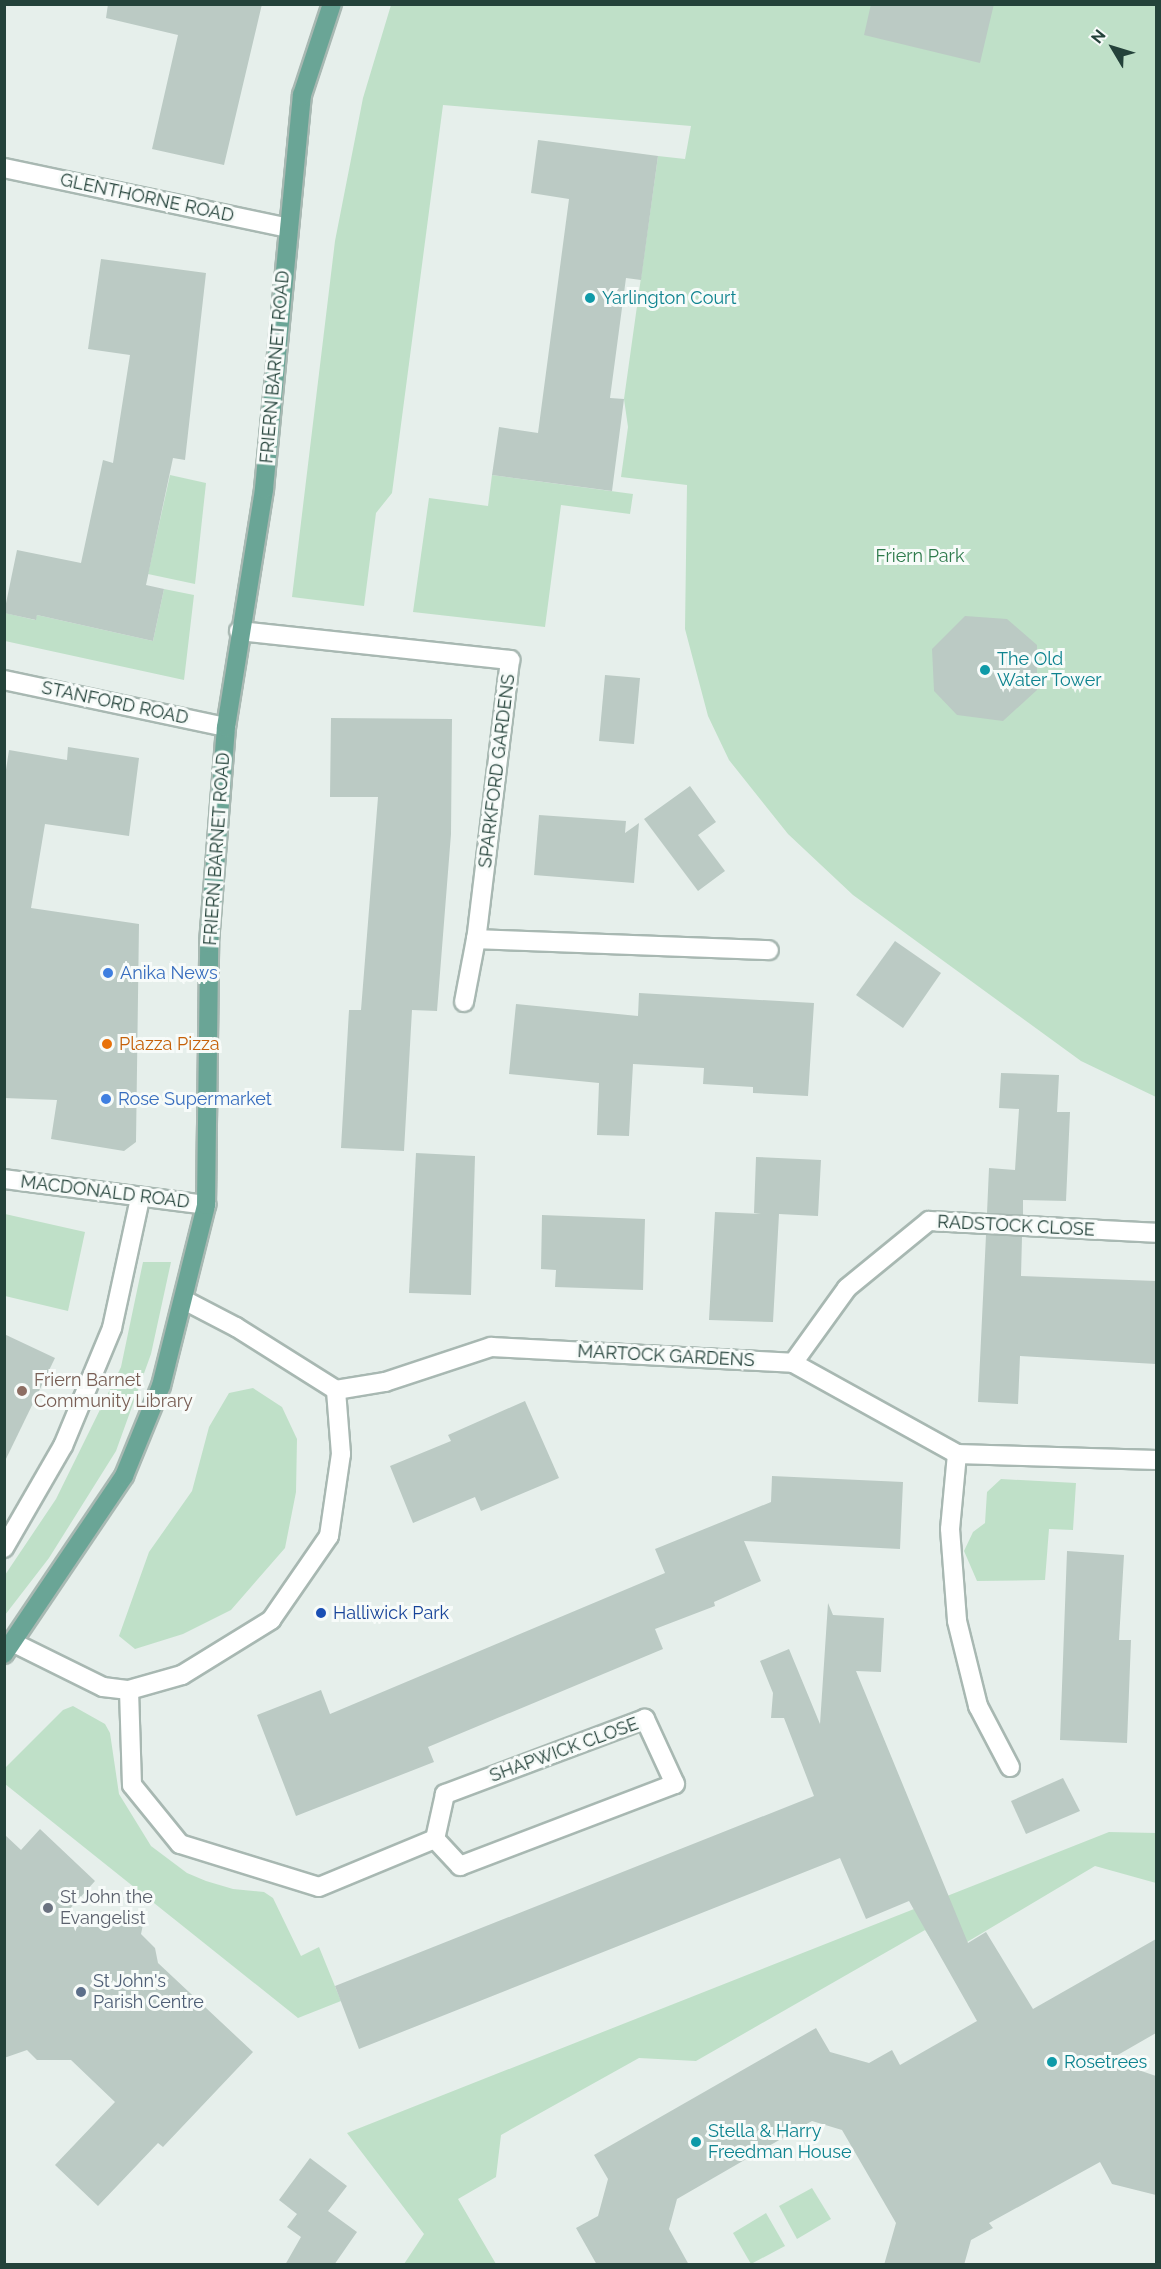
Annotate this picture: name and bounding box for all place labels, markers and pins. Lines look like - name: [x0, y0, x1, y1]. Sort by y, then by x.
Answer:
- place label: Yarlington Court: [602, 287, 736, 309]
- marker: Yarlington Court: [583, 291, 597, 305]
- place label: The Old Water Tower: [997, 649, 1102, 692]
- marker: The Old Water Tower: [978, 663, 992, 677]
- place label: Anika News: [120, 962, 218, 984]
- marker: Anika News: [101, 966, 115, 980]
- place label: Plazza Pizza: [119, 1033, 220, 1055]
- marker: Plazza Pizza: [100, 1037, 114, 1051]
- place label: Rose Supermarket: [118, 1088, 272, 1110]
- marker: Rose Supermarket: [99, 1092, 113, 1106]
- place label: Friern Barnet Community Library: [34, 1370, 193, 1412]
- marker: Friern Barnet Community Library: [15, 1384, 29, 1398]
- place label: Halliwick Park: [333, 1602, 449, 1624]
- marker: Halliwick Park: [314, 1606, 328, 1620]
- place label: St John the Evangelist: [60, 1887, 153, 1930]
- marker: St John the Evangelist: [41, 1901, 55, 1915]
- place label: St John's Parish Centre: [93, 1971, 204, 2014]
- marker: St John's Parish Centre: [74, 1985, 88, 1999]
- place label: Rosetrees: [1064, 2051, 1147, 2073]
- marker: Rosetrees: [1045, 2055, 1059, 2069]
- place label: Stella & Harry Freedman House: [708, 2121, 851, 2164]
- marker: Stella & Harry Freedman House: [689, 2135, 703, 2149]

